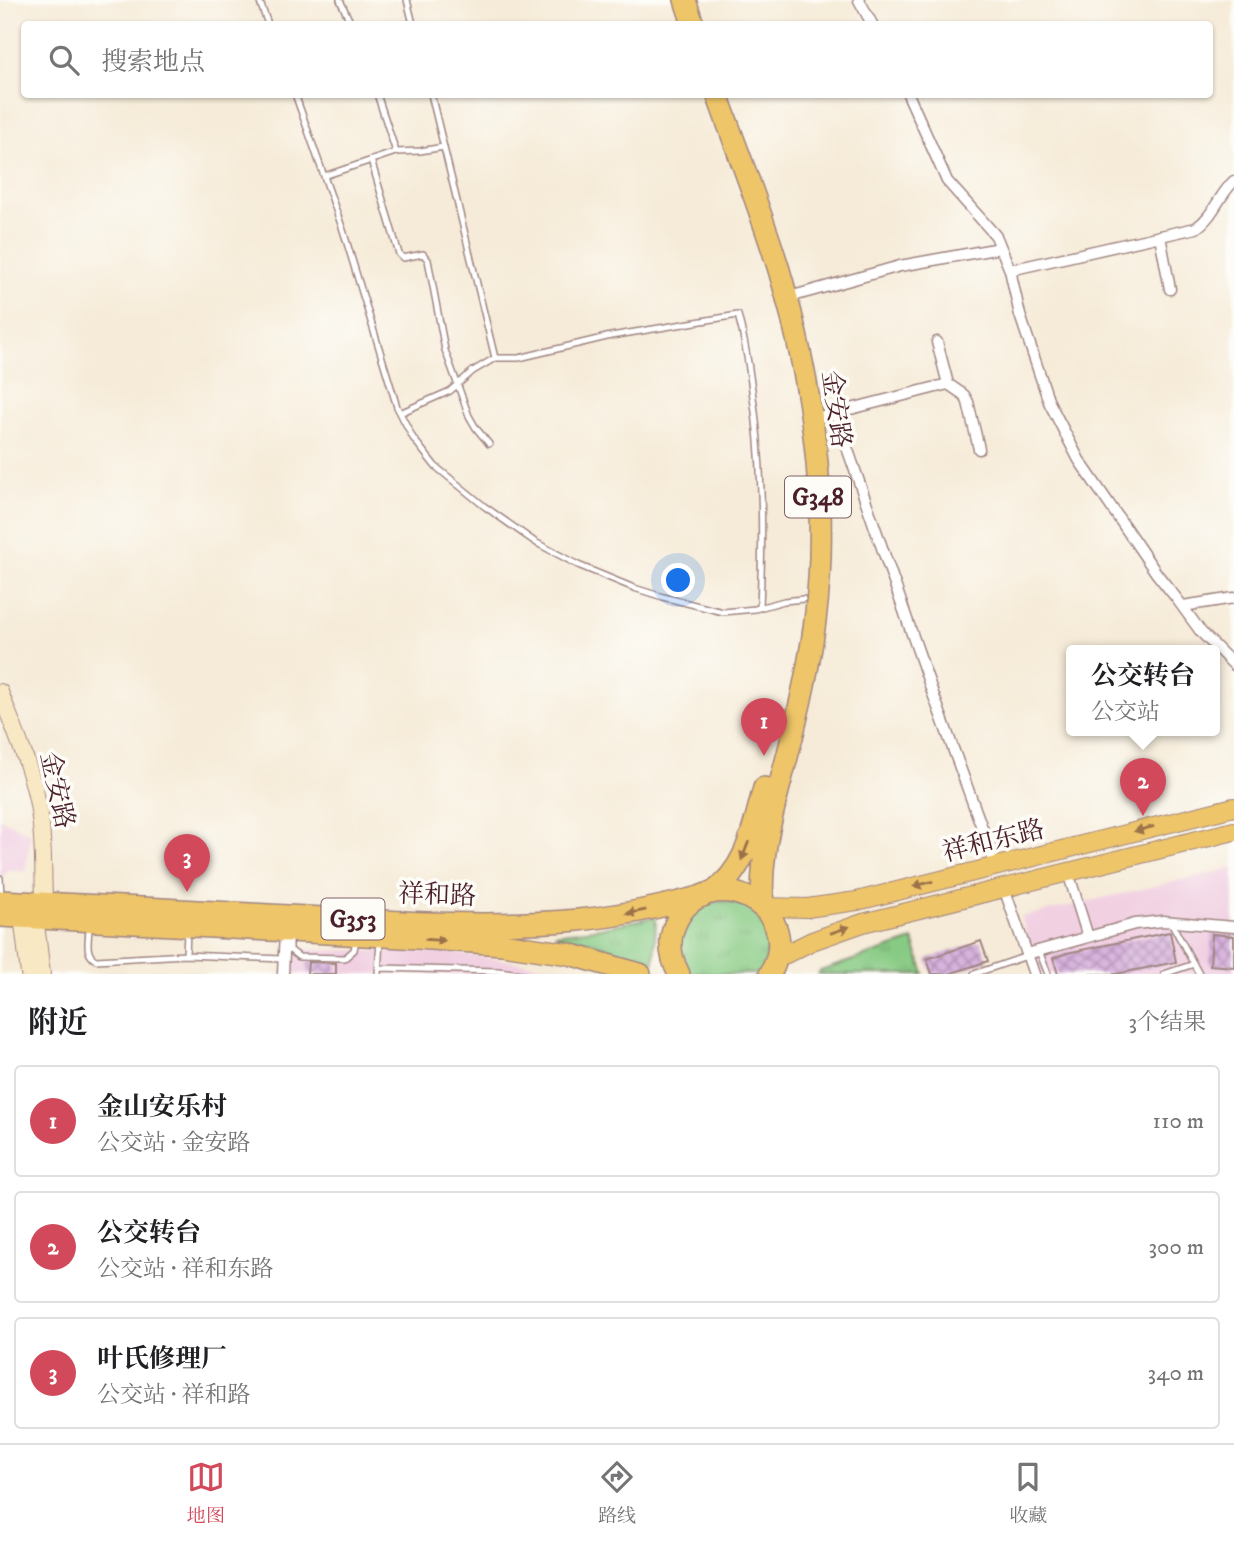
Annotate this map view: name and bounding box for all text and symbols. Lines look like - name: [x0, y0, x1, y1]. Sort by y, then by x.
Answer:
- search box: [21, 21, 1213, 98]
- icon: search: [45, 41, 83, 79]
- text: 搜索地点: [101, 46, 205, 79]
- street label: 金安路: [814, 368, 857, 450]
- road number: G348: [785, 476, 851, 518]
- your location: [661, 563, 695, 597]
- popup: [1066, 645, 1220, 736]
- text: 公交转台: [1091, 660, 1195, 693]
- pin: 1: [741, 698, 787, 756]
- text: 公交站: [1091, 698, 1160, 727]
- street label: 金安路: [32, 749, 81, 832]
- pin: 2: [1120, 758, 1166, 816]
- street label: 祥和东路: [939, 813, 1048, 870]
- one-way arrow: [1133, 824, 1155, 835]
- pin: 3: [164, 834, 210, 892]
- one-way arrow: [739, 841, 750, 862]
- street label: 祥和路: [397, 878, 477, 913]
- one-way arrow: [912, 879, 934, 890]
- road number: G353: [322, 898, 384, 939]
- one-way arrow: [625, 906, 647, 917]
- one-way arrow: [830, 924, 851, 935]
- one-way arrow: [424, 935, 446, 946]
- text: 附近: [28, 1005, 88, 1042]
- text: 3个结果: [1128, 1008, 1206, 1037]
- text: 金山安乐村: [97, 1091, 227, 1124]
- text: 1: [49, 1107, 57, 1136]
- text: 110 m: [1153, 1107, 1204, 1136]
- text: 公交站 · 金安路: [97, 1129, 250, 1158]
- text: 公交转台: [97, 1217, 201, 1250]
- text: 2: [47, 1233, 59, 1262]
- text: 300 m: [1148, 1233, 1204, 1262]
- text: 公交站 · 祥和东路: [97, 1255, 273, 1284]
- text: 叶氏修理厂: [97, 1343, 227, 1376]
- text: 3: [49, 1359, 57, 1388]
- text: 340 m: [1148, 1359, 1204, 1388]
- text: 公交站 · 祥和路: [97, 1381, 250, 1410]
- tab: 地图: [187, 1458, 225, 1528]
- tab: 路线: [598, 1458, 636, 1528]
- tab: 收藏: [1009, 1458, 1047, 1528]

